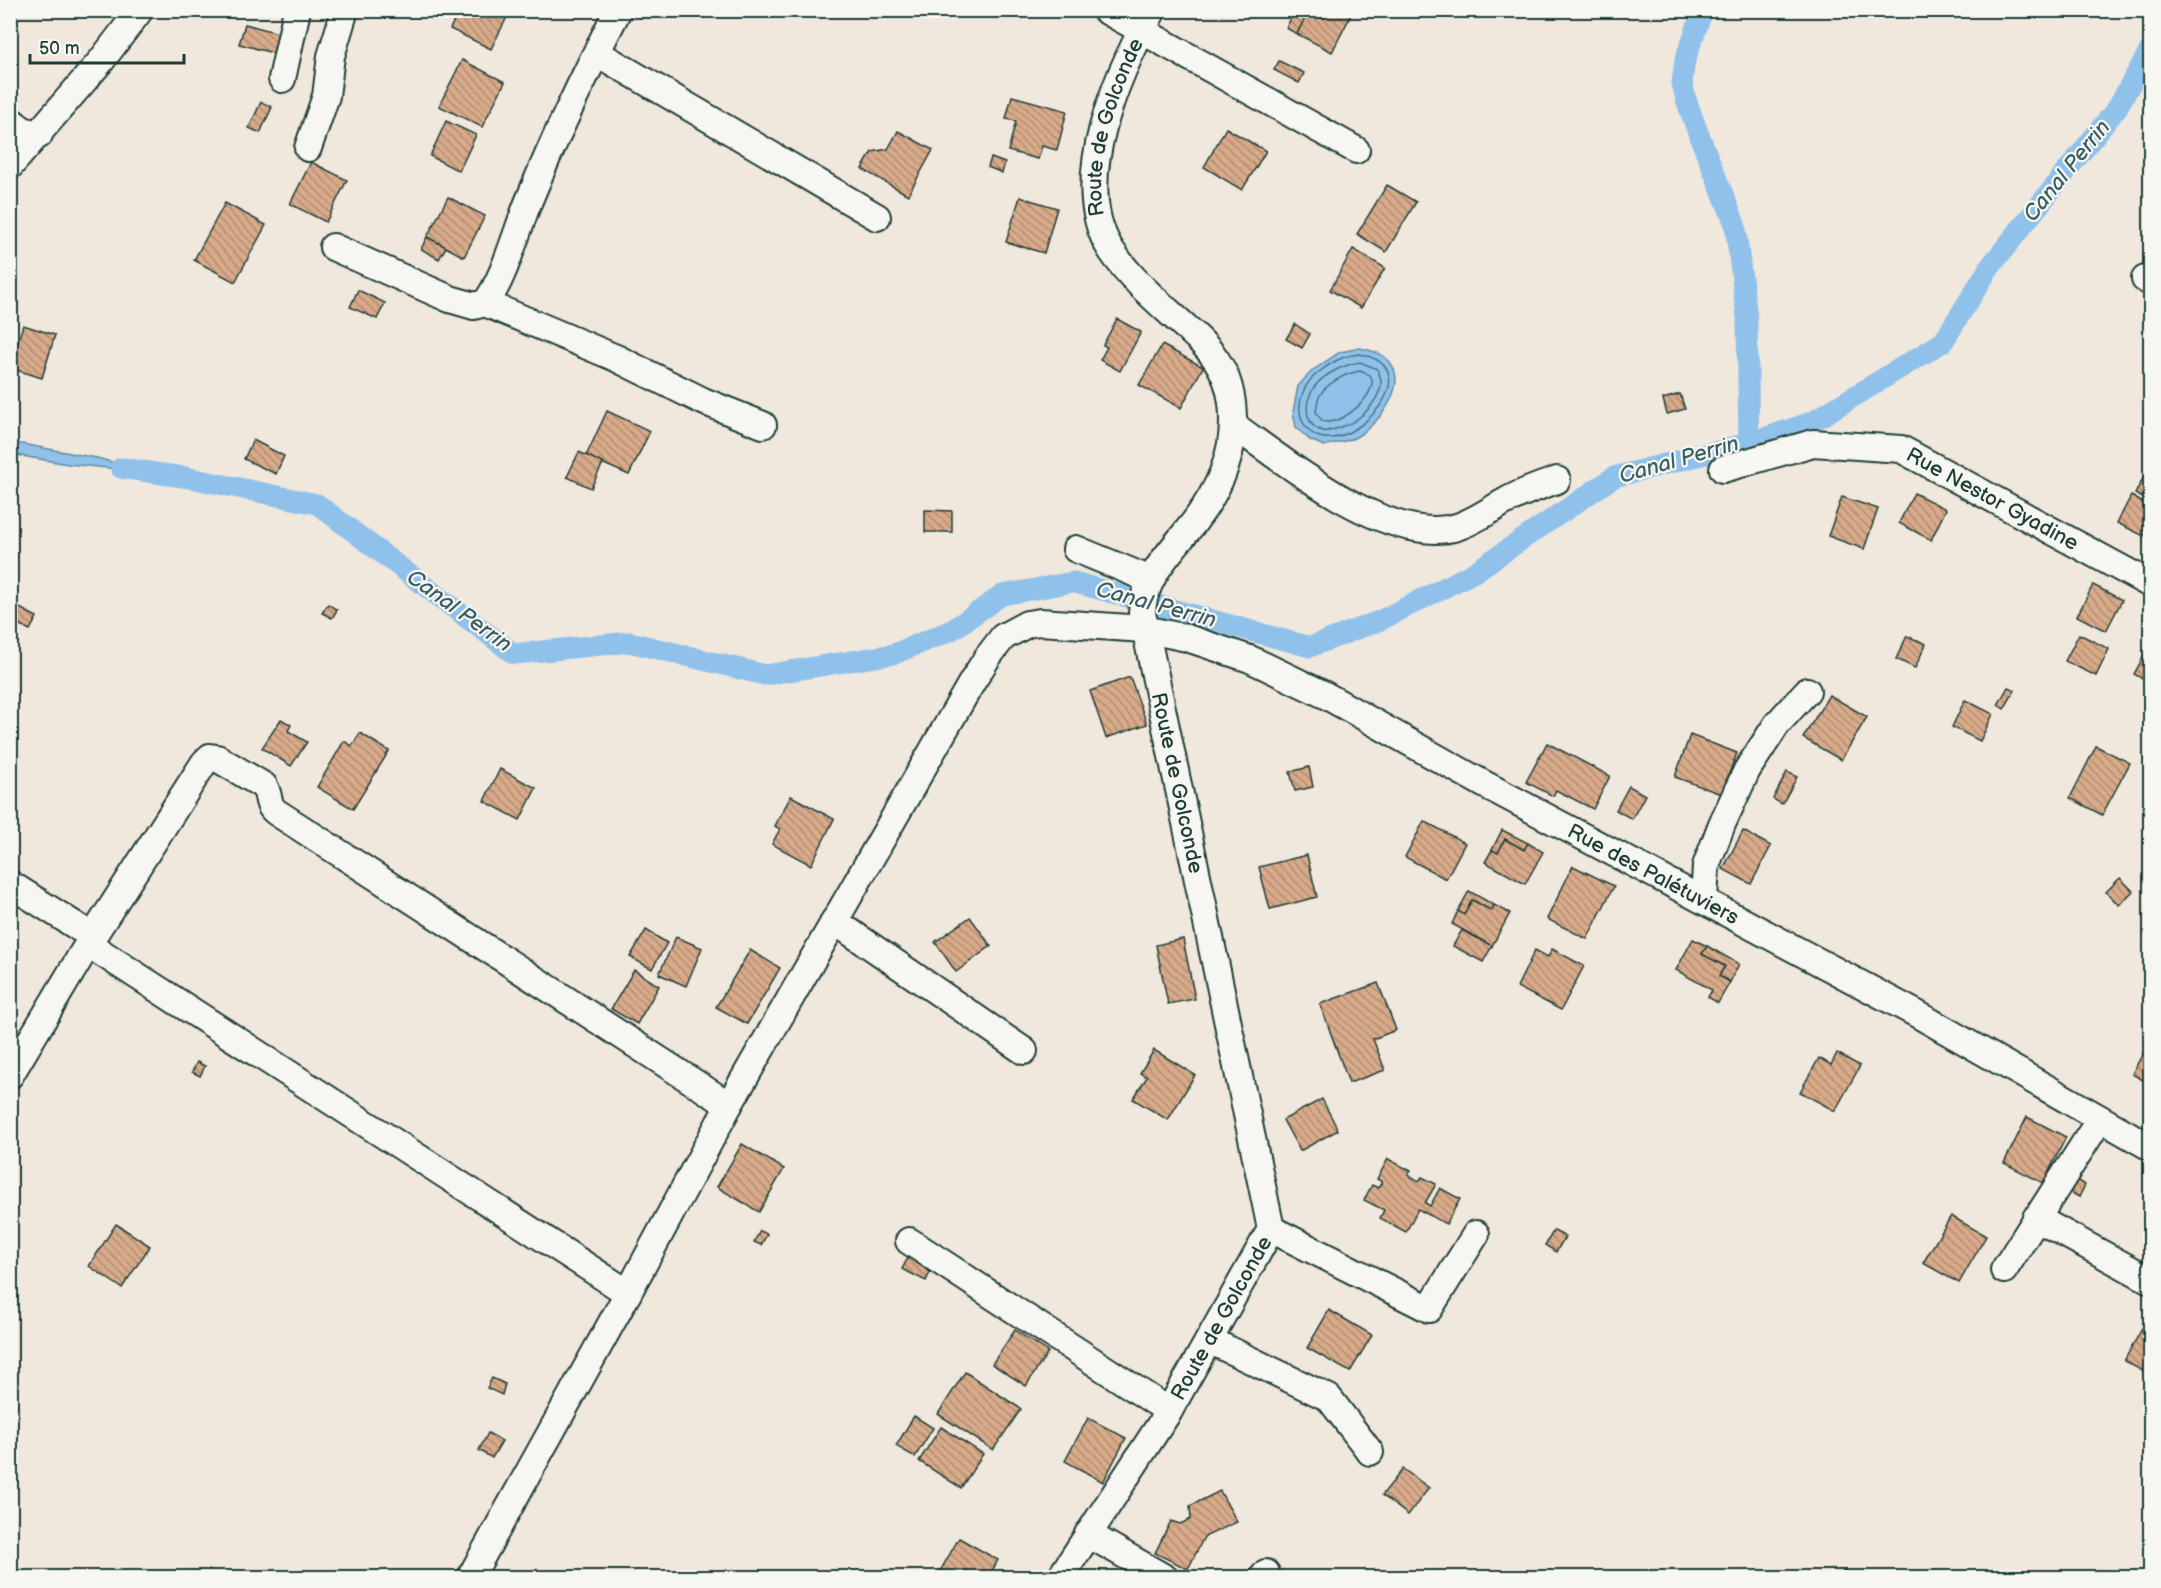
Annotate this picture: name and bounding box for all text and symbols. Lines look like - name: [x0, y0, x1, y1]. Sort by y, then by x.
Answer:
- scale bar: [30, 27, 184, 65]
- street label: Route de Golconde: [1082, 34, 1148, 218]
- text: 50 m: [39, 38, 80, 59]
- water label: Canal Perrin: [2018, 115, 2116, 227]
- water label: Canal Perrin: [1616, 430, 1742, 490]
- street label: Rue Nestor Gyadine: [1902, 442, 2083, 555]
- water label: Canal Perrin: [401, 564, 517, 658]
- water label: Canal Perrin: [1093, 576, 1219, 634]
- street label: Route de Golconde: [1146, 690, 1208, 876]
- street label: Rue des Palétuviers: [1563, 818, 1743, 930]
- street label: Route de Golconde: [1165, 1232, 1277, 1404]

